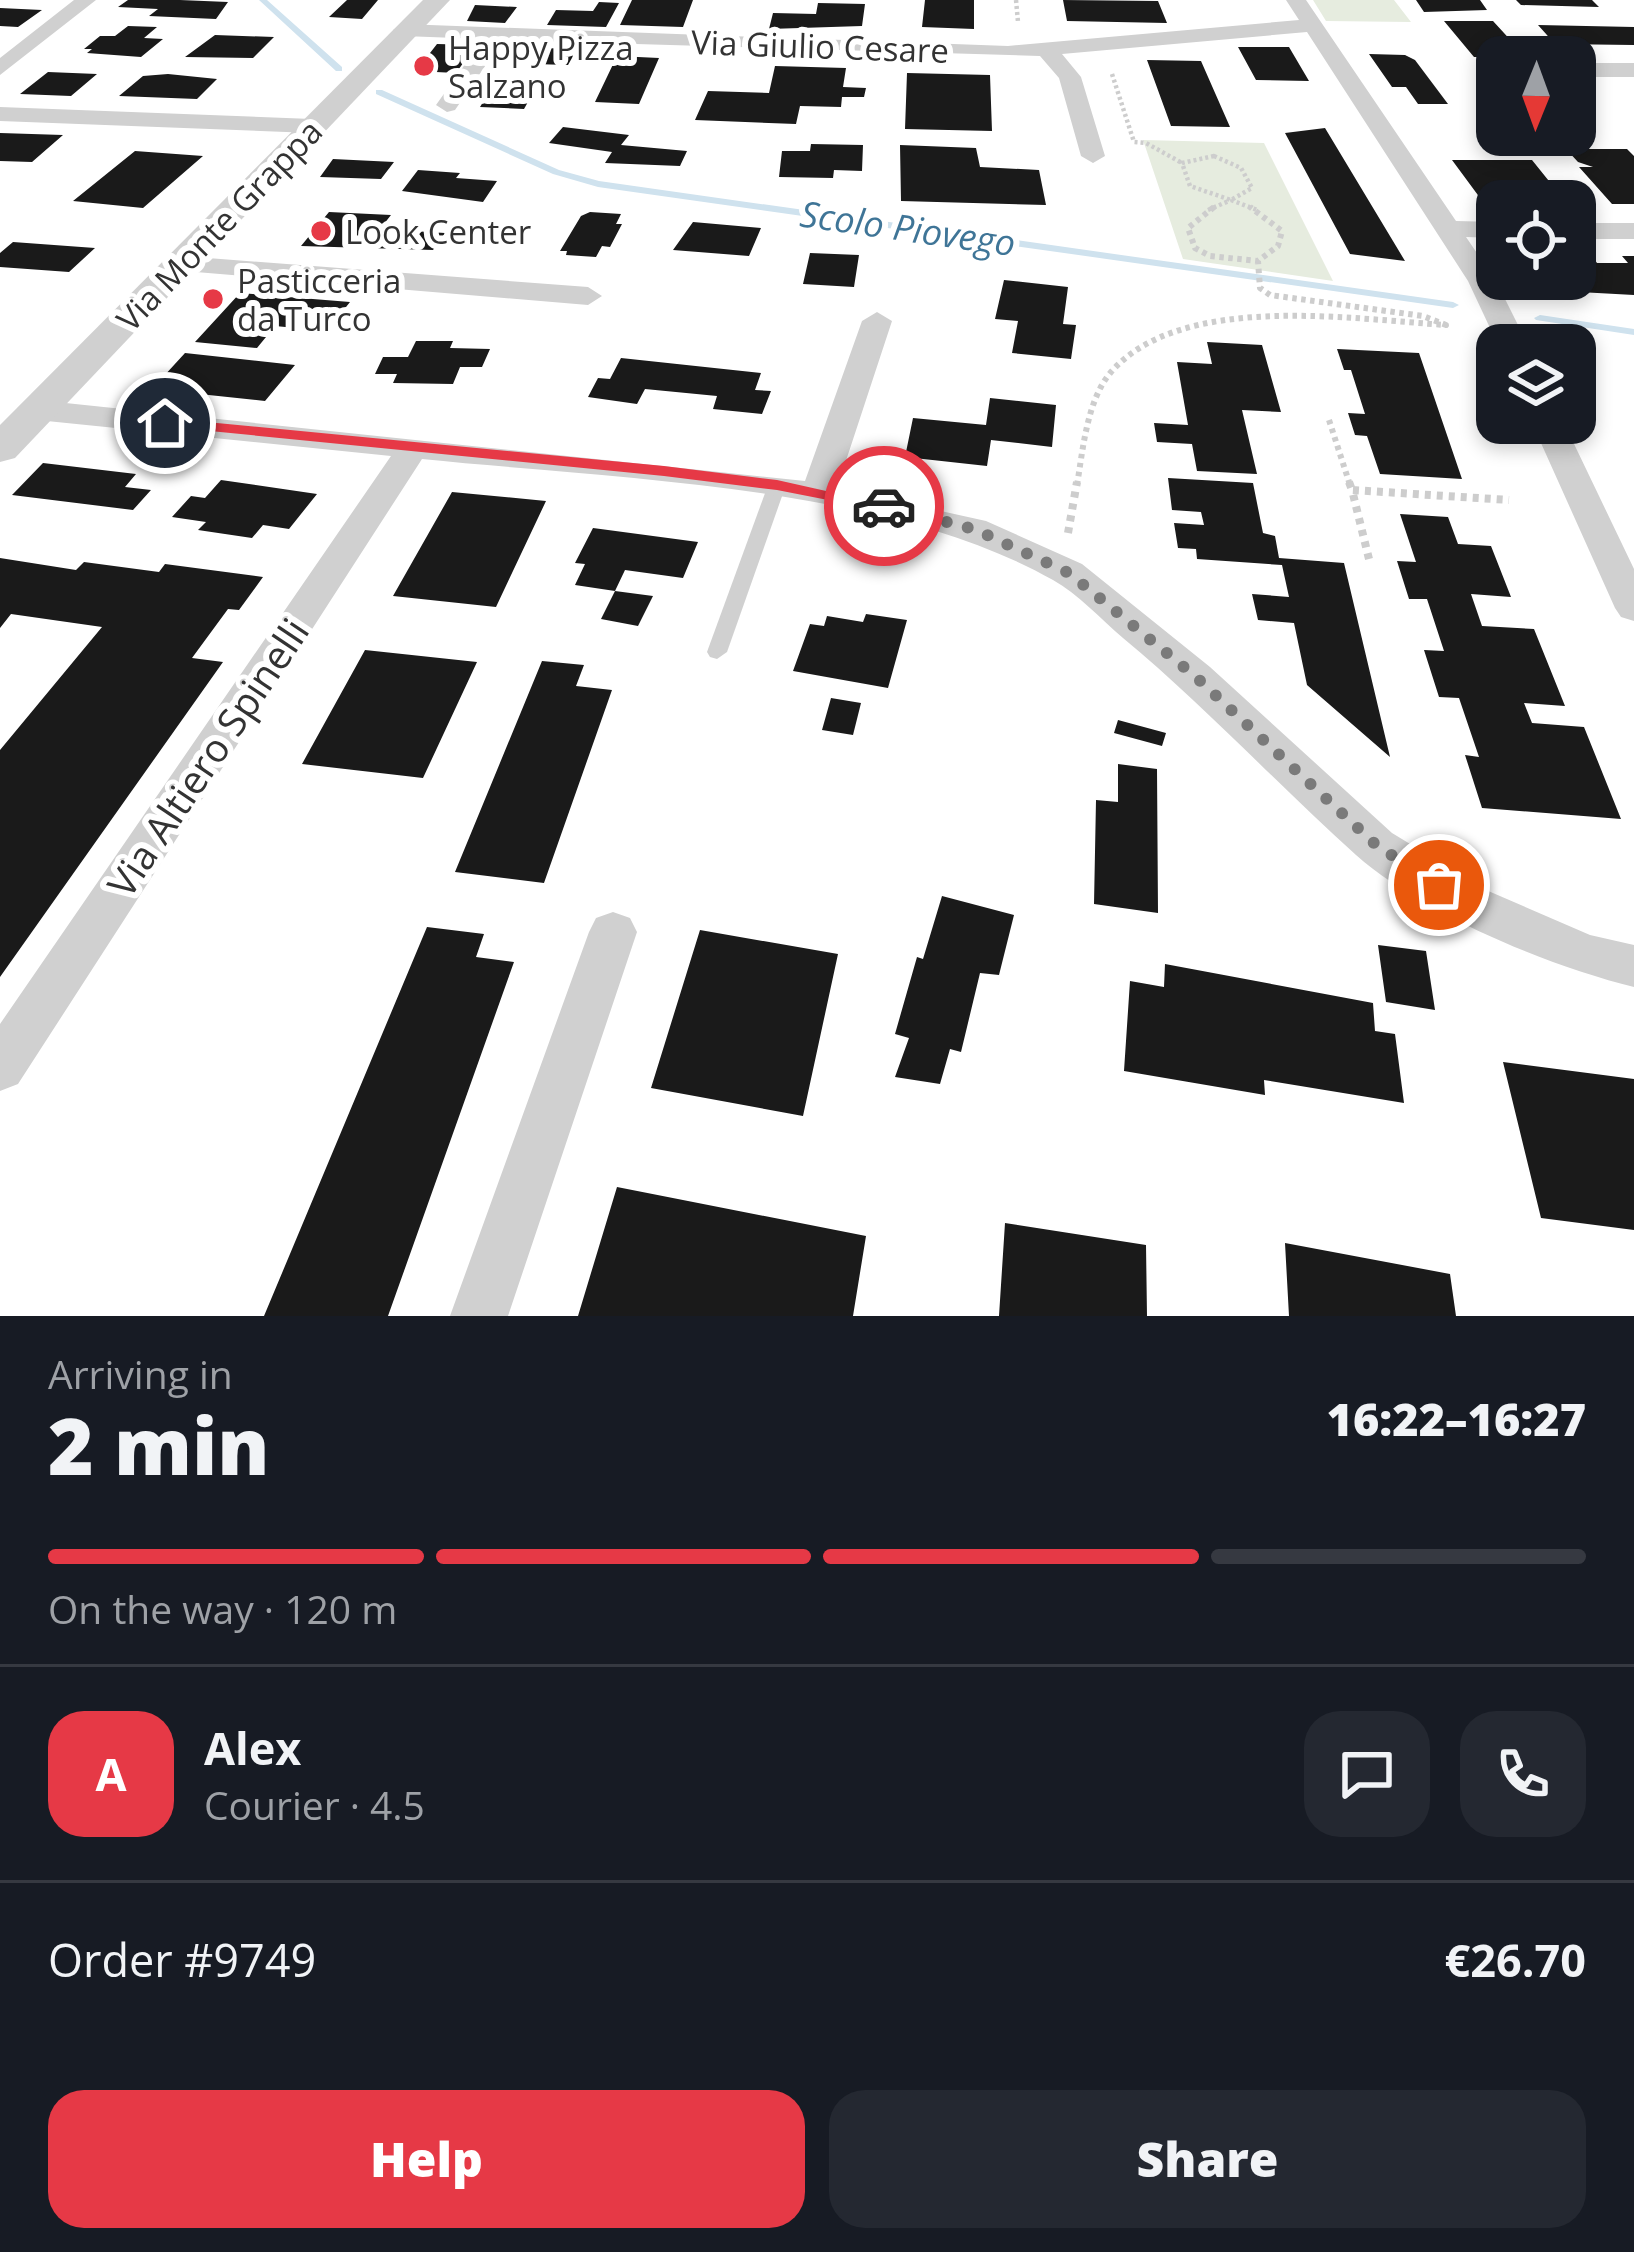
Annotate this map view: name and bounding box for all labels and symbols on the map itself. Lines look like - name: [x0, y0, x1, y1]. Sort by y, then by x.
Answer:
- street label: Via Giulio Cesare: [690, 19, 950, 73]
- place label: Happy Pizza Salzano: [448, 25, 634, 108]
- north arrow: [1476, 36, 1596, 156]
- marker: Happy Pizza Salzano: [411, 53, 437, 79]
- street label: Via Monte Grappa: [106, 109, 332, 341]
- water label: Scolo Piovego: [797, 189, 1019, 267]
- place label: Look Center: [345, 209, 531, 254]
- marker: Look Center: [308, 218, 334, 244]
- place label: Pasticceria da Turco: [237, 258, 401, 341]
- marker: Pasticceria da Turco: [200, 286, 226, 312]
- pin: [114, 372, 216, 474]
- courier: [824, 446, 944, 566]
- street label: Via Altiero Spinelli: [94, 607, 320, 907]
- pin: [1388, 834, 1490, 936]

